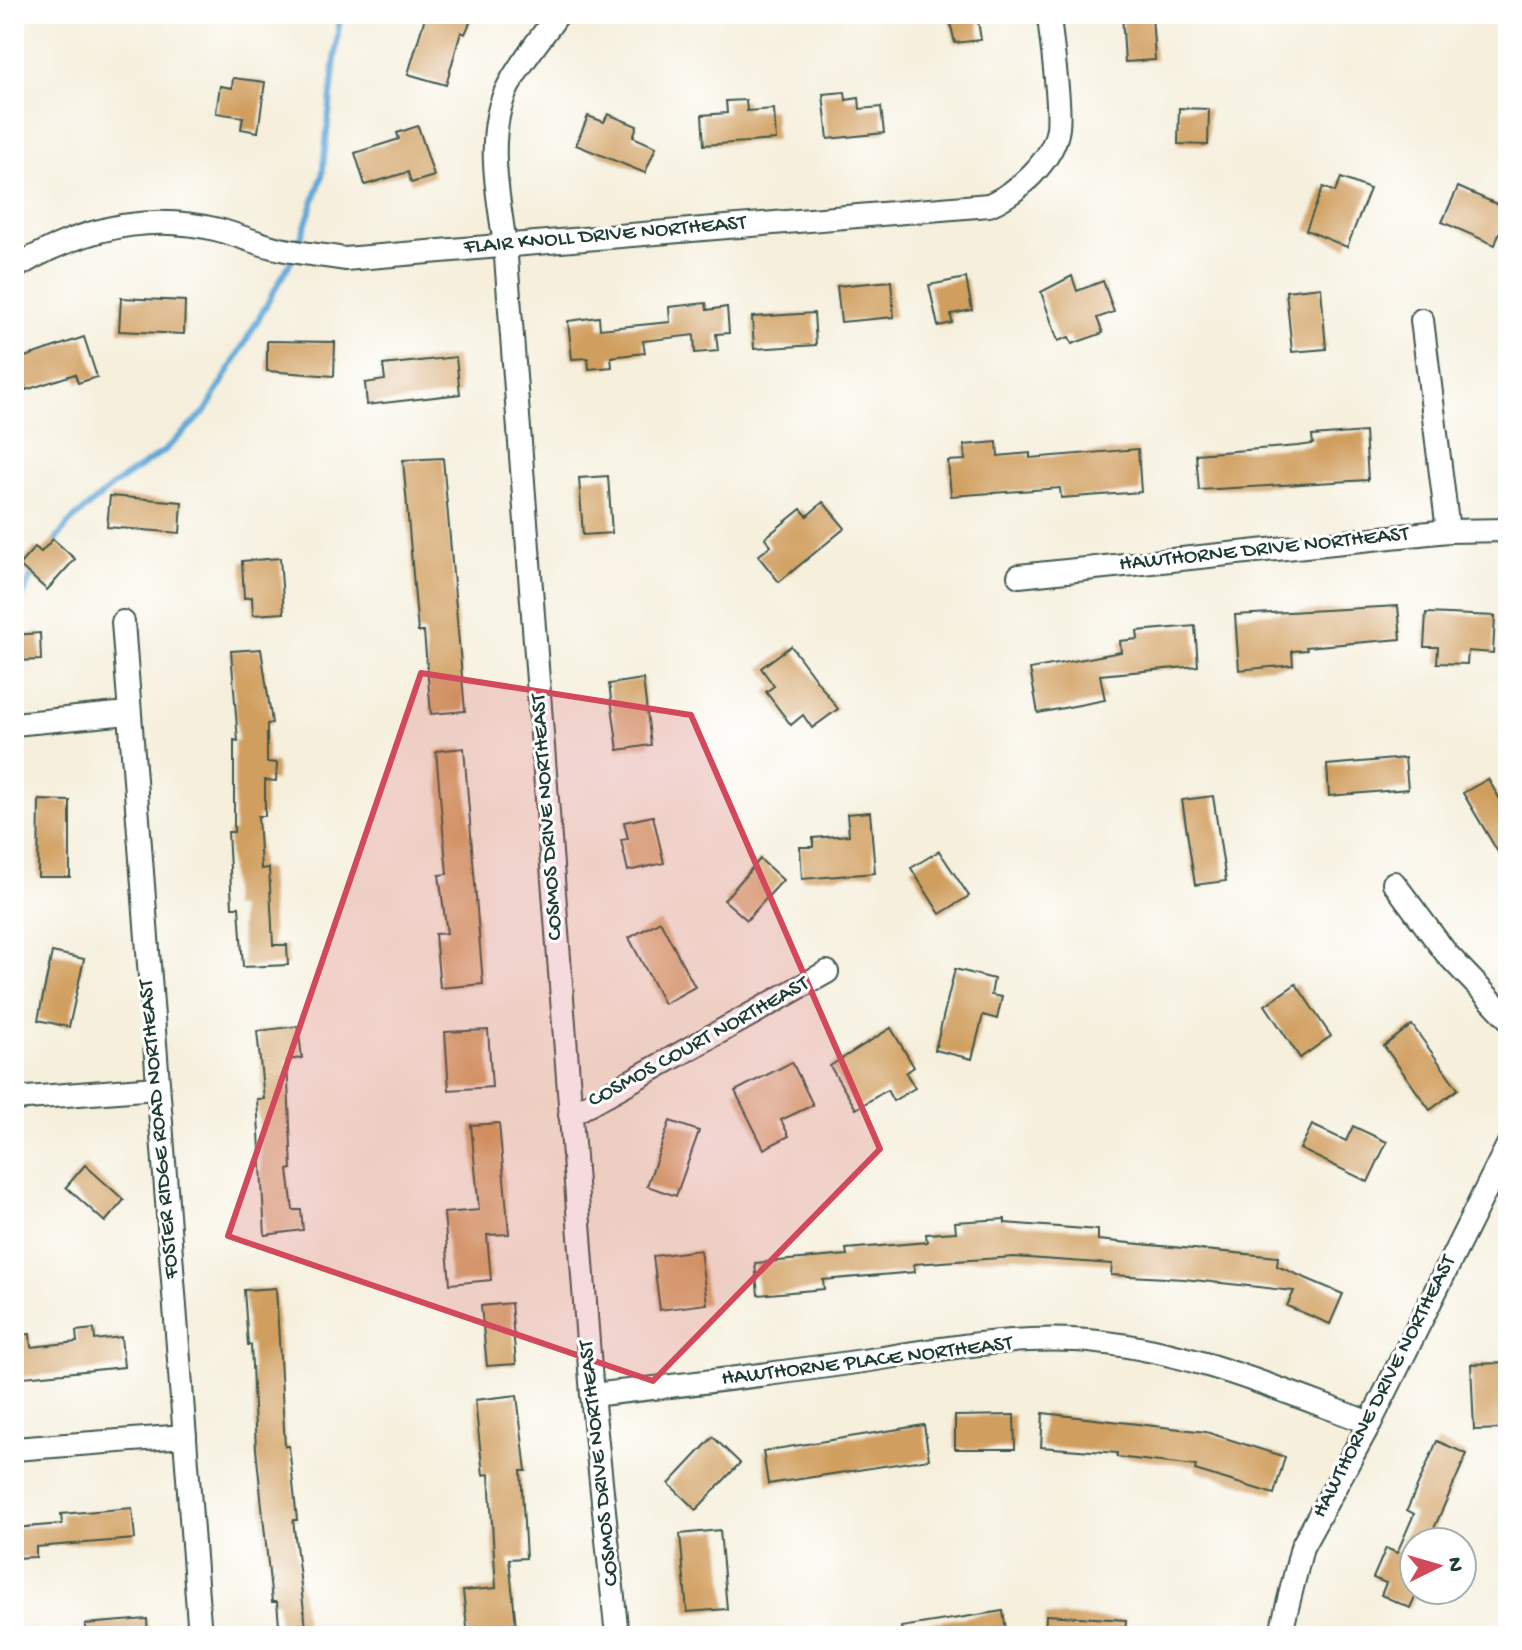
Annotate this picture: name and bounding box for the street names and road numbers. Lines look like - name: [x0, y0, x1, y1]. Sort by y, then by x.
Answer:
- street label: FLAIR KNOLL DRIVE NORTHEAST: [462, 211, 749, 261]
- street label: HAWTHORNE DRIVE NORTHEAST: [1118, 522, 1412, 578]
- street label: COSMOS DRIVE NORTHEAST: [526, 691, 570, 941]
- street label: COSMOS COURT NORTHEAST: [584, 971, 815, 1114]
- street label: FOSTER RIDGE ROAD NORTHEAST: [134, 977, 186, 1281]
- street label: HAWTHORNE DRIVE NORTHEAST: [1307, 1250, 1463, 1523]
- street label: HAWTHORNE PLACE NORTHEAST: [720, 1331, 1015, 1393]
- street label: COSMOS DRIVE NORTHEAST: [574, 1337, 626, 1587]

